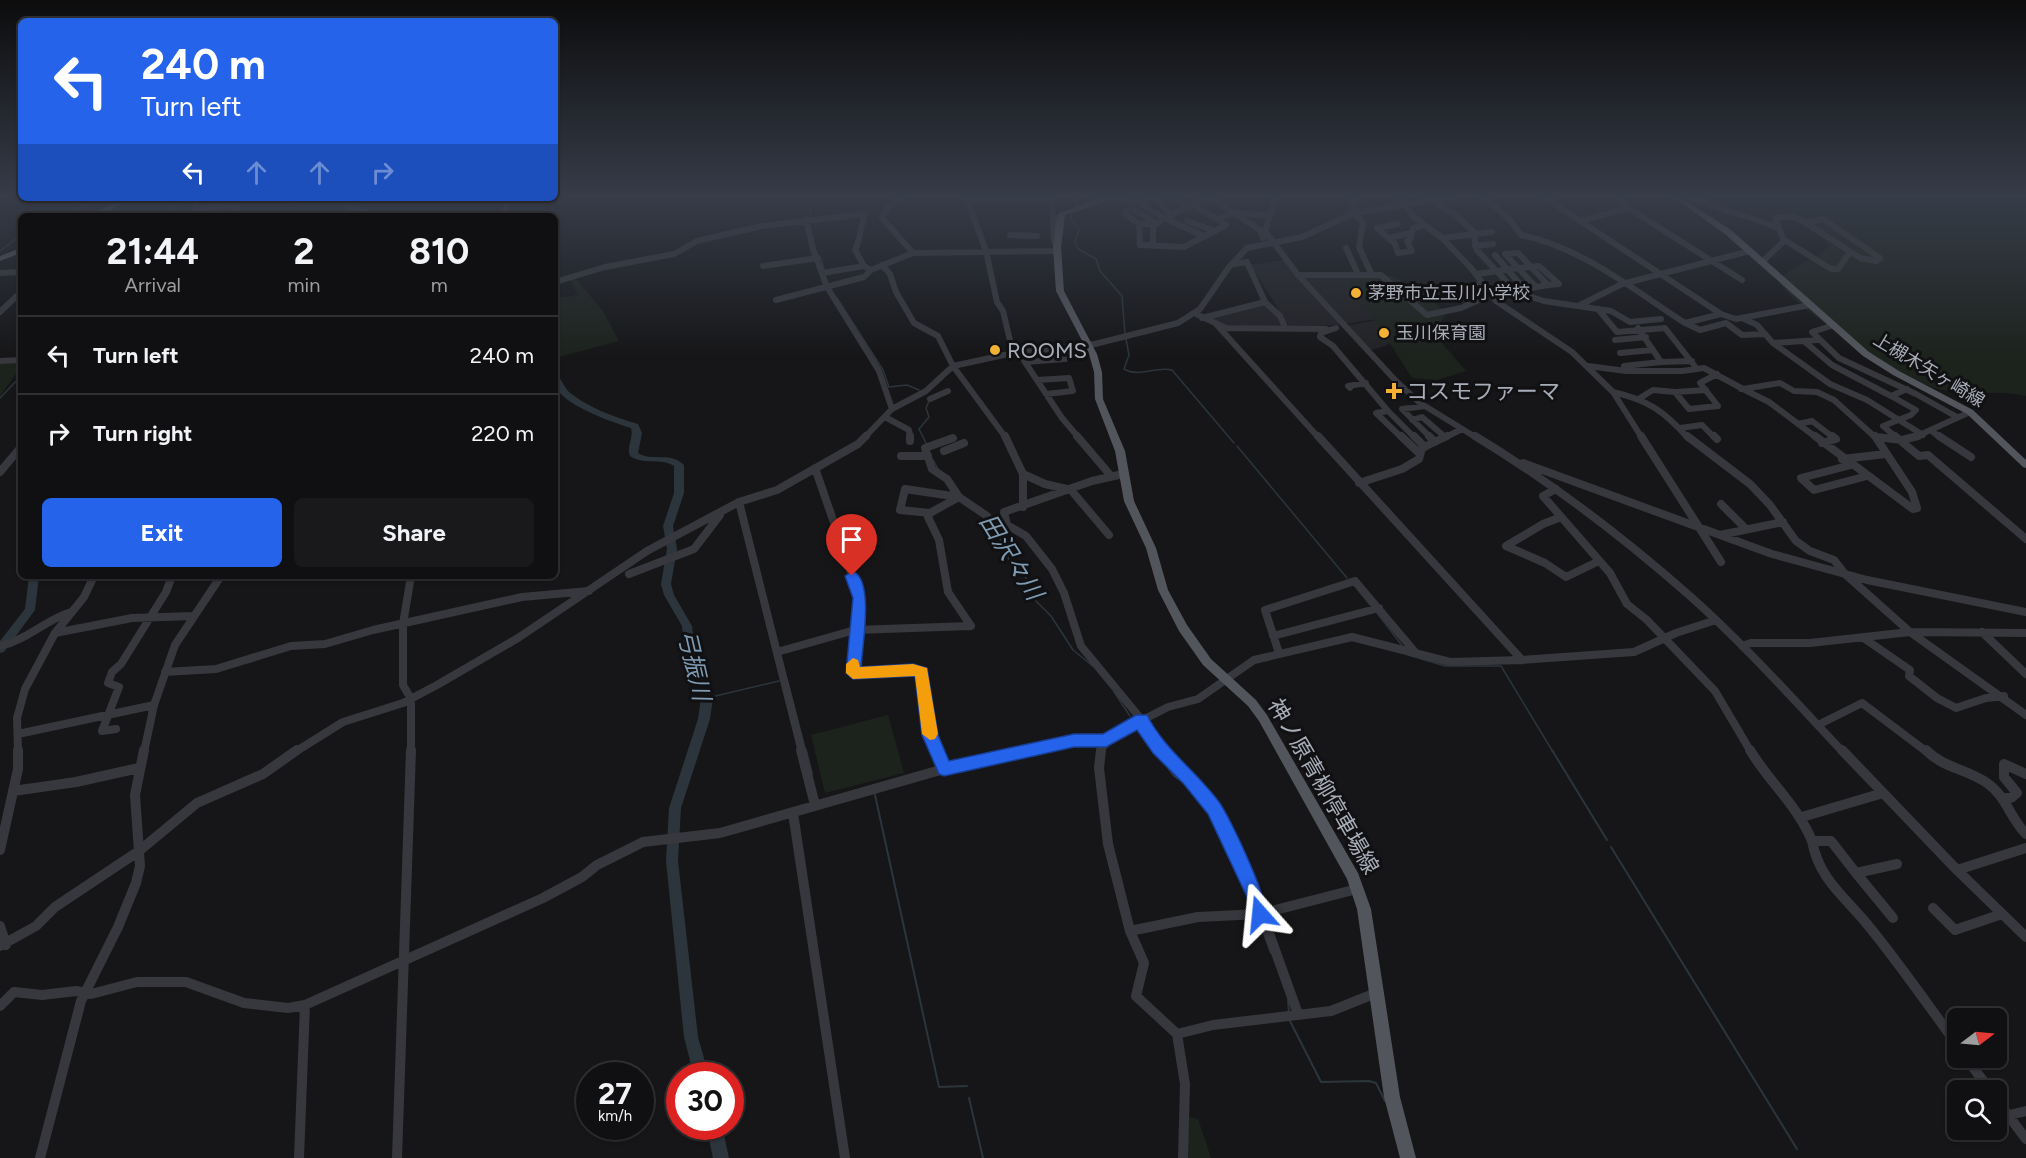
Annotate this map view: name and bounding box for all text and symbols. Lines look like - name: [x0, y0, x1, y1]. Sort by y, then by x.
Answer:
- text: 240 m: [141, 39, 266, 90]
- icon: left: [42, 42, 120, 120]
- text: Turn left: [141, 90, 241, 123]
- icon: left: [177, 156, 210, 189]
- icon: ahead: [240, 156, 273, 189]
- icon: ahead: [303, 156, 336, 189]
- icon: right: [366, 156, 399, 189]
- text: 21:44: [107, 230, 199, 273]
- text: 2: [294, 230, 314, 273]
- text: 810: [409, 230, 469, 273]
- text: Arrival: [125, 273, 181, 297]
- text: min: [288, 273, 320, 297]
- text: m: [431, 273, 448, 297]
- place label: 茅野市立玉川小学校: [1368, 282, 1530, 304]
- marker: 茅野市立玉川小学校: [1349, 286, 1363, 300]
- place label: 玉川保育園: [1396, 322, 1486, 344]
- marker: 玉川保育園: [1377, 326, 1391, 340]
- street label: 上槻木矢ヶ崎線: [1869, 328, 1989, 412]
- place label: ROOMS: [1007, 337, 1087, 364]
- icon: left: [42, 339, 75, 372]
- text: Turn left: [93, 342, 179, 369]
- text: 240 m: [470, 342, 534, 369]
- marker: ROOMS: [988, 343, 1002, 357]
- place label: コスモファーマ: [1406, 378, 1560, 405]
- marker: コスモファーマ: [1387, 384, 1401, 398]
- icon: right: [42, 417, 75, 450]
- text: Turn right: [93, 420, 192, 447]
- text: 220 m: [471, 420, 534, 447]
- button: Exit: [42, 498, 282, 567]
- button: Share: [294, 498, 534, 567]
- water label: 田沢々川: [974, 508, 1051, 608]
- pin: [826, 514, 877, 576]
- icon: arrive: [835, 523, 868, 556]
- water label: 弓振川: [672, 627, 717, 706]
- street label: 神ノ原青柳停車場線: [1262, 694, 1385, 879]
- position arrow: [1228, 882, 1292, 946]
- north arrow: [1947, 1008, 2007, 1068]
- map controls: [1947, 1008, 2007, 1140]
- speed limit sign: 30: [666, 1062, 744, 1140]
- text: 27: [598, 1075, 632, 1112]
- button: search: [1947, 1080, 2007, 1140]
- text: km/h: [598, 1107, 632, 1125]

